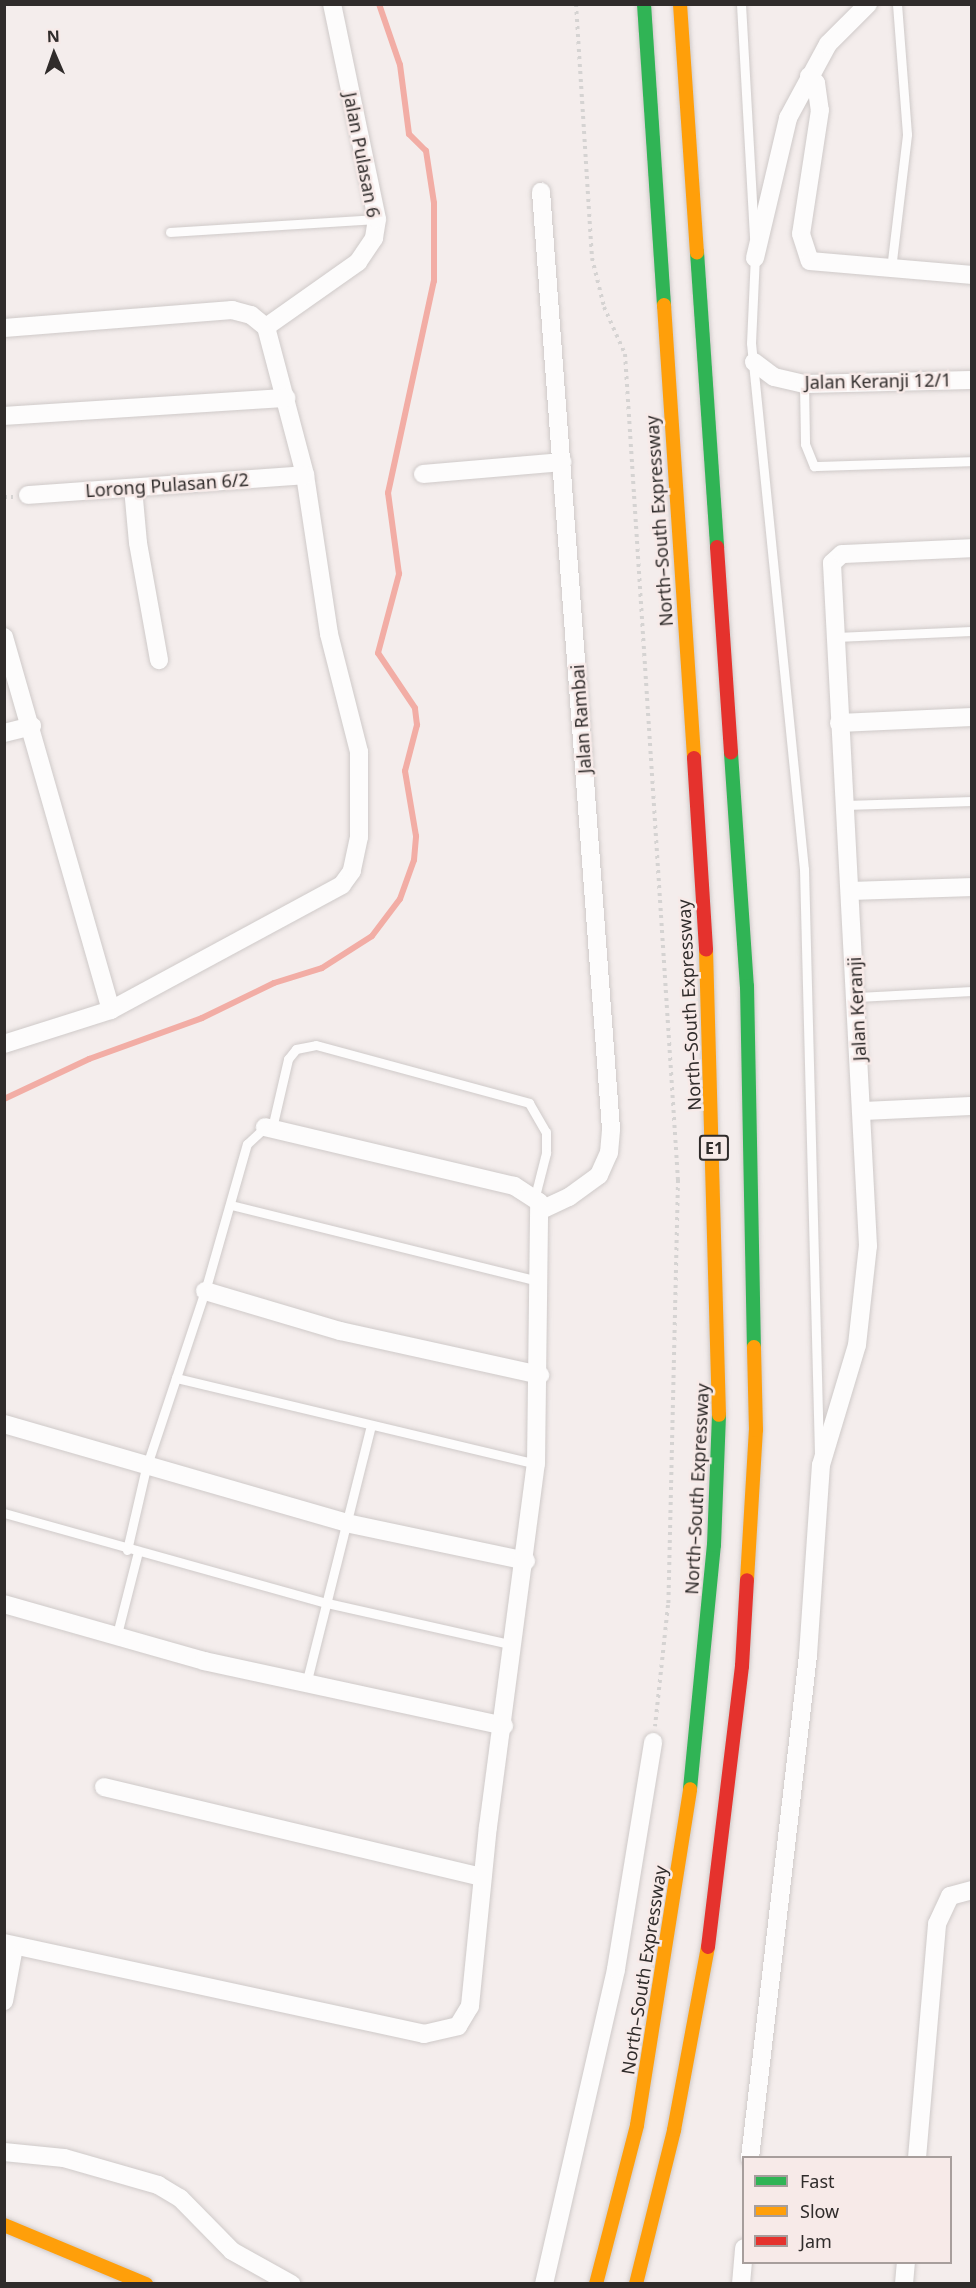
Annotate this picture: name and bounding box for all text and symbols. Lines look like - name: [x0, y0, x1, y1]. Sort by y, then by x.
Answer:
- north arrow: [24, 24, 84, 84]
- text: N: [46, 25, 60, 47]
- street label: Jalan Pulasan 6: [339, 91, 385, 219]
- street label: Jalan Keranji 12/1: [804, 369, 952, 393]
- street label: North–South Expressway: [641, 415, 677, 627]
- street label: Lorong Pulasan 6/2: [85, 469, 249, 501]
- street label: Jalan Rambai: [566, 664, 596, 774]
- street label: North–South Expressway: [673, 899, 705, 1111]
- street label: Jalan Keranji: [843, 956, 871, 1062]
- road number: E1: [698, 1135, 730, 1161]
- street label: North–South Expressway: [681, 1383, 713, 1595]
- street label: North–South Expressway: [617, 1864, 671, 2076]
- legend: [742, 2156, 952, 2264]
- text: Fast: [800, 2169, 835, 2193]
- text: Slow: [800, 2199, 839, 2223]
- text: Jam: [800, 2229, 832, 2253]

